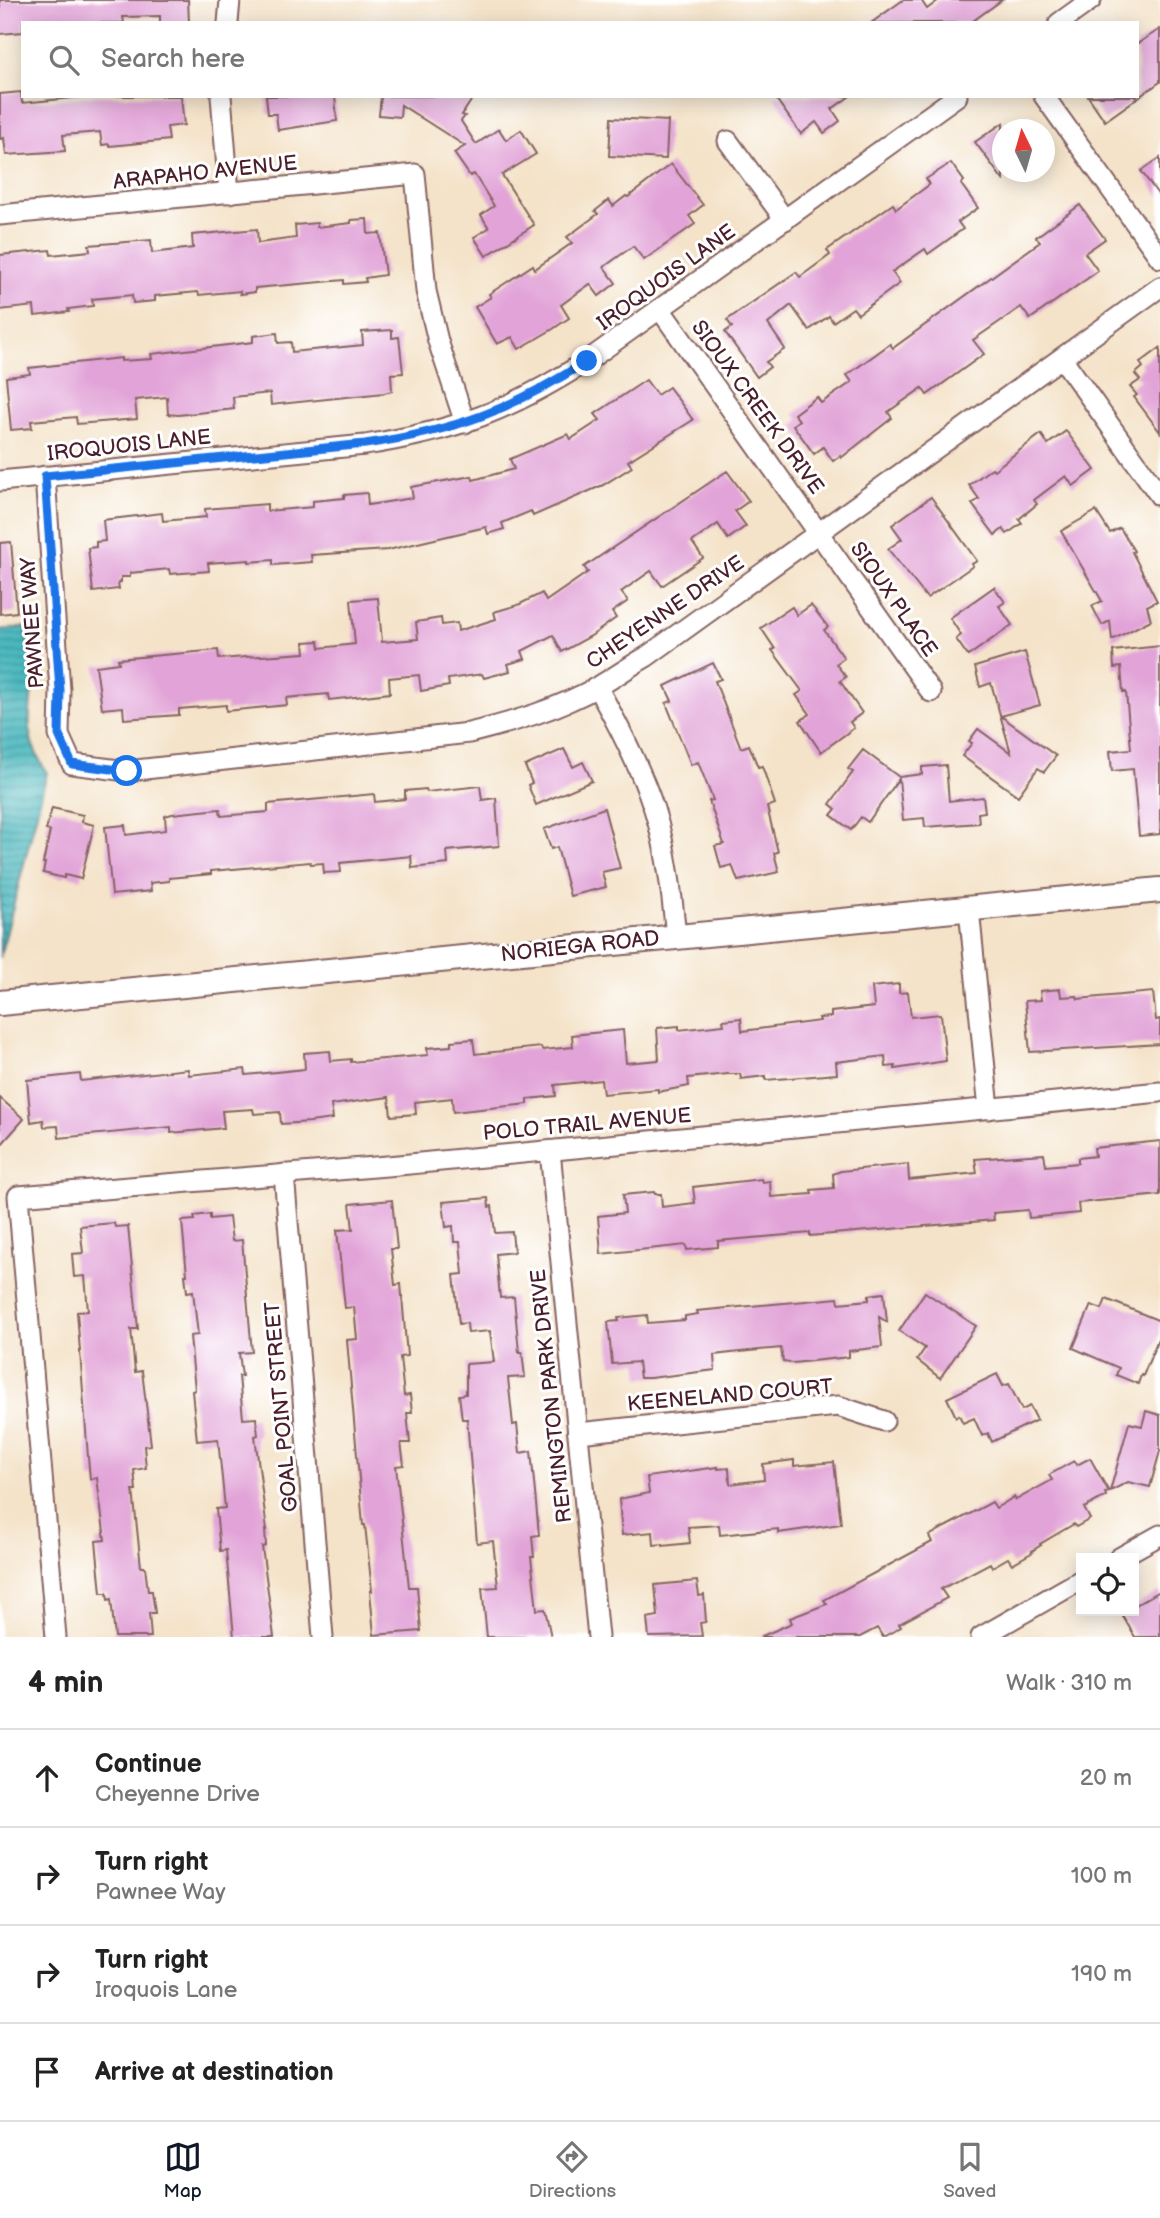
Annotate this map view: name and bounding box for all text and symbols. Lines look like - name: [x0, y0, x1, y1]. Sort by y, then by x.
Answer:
- search box: [21, 21, 1139, 98]
- icon: search: [45, 41, 83, 79]
- text: Search here: [101, 44, 245, 75]
- north arrow: [992, 119, 1055, 182]
- street label: ARAPAHO AVENUE: [112, 150, 298, 195]
- street label: IROQUOIS LANE: [592, 219, 740, 336]
- street label: SIOUX CREEK DRIVE: [686, 316, 829, 499]
- route end: [571, 345, 602, 376]
- street label: IROQUOIS LANE: [46, 424, 212, 467]
- street label: SIOUX PLACE: [845, 537, 942, 662]
- street label: CHEYENNE DRIVE: [582, 550, 749, 674]
- street label: PAWNEE WAY: [15, 556, 50, 689]
- route start: [111, 755, 142, 786]
- street label: NORIEGA ROAD: [500, 926, 661, 967]
- street label: POLO TRAIL AVENUE: [482, 1103, 692, 1146]
- street label: REMINGTON PARK DRIVE: [526, 1268, 577, 1524]
- street label: GOAL POINT STREET: [260, 1300, 303, 1513]
- street label: KEENELAND COURT: [626, 1374, 834, 1417]
- map controls: [1076, 1553, 1139, 1616]
- button: locate: [1076, 1553, 1139, 1616]
- text: 4 min: [28, 1665, 103, 1701]
- text: Walk · 310 m: [1006, 1669, 1132, 1697]
- text: Continue: [95, 1749, 202, 1780]
- icon: ahead: [28, 1759, 66, 1797]
- text: 20 m: [1080, 1764, 1132, 1792]
- text: Cheyenne Drive: [95, 1780, 260, 1808]
- text: Turn right: [95, 1847, 208, 1878]
- icon: right: [28, 1857, 66, 1895]
- text: 100 m: [1071, 1862, 1132, 1890]
- text: Pawnee Way: [95, 1878, 226, 1906]
- text: Turn right: [95, 1945, 208, 1976]
- icon: right: [28, 1955, 66, 1993]
- text: 190 m: [1071, 1960, 1132, 1988]
- text: Iroquois Lane: [95, 1976, 238, 2004]
- icon: arrive: [28, 2053, 66, 2091]
- text: Arrive at destination: [95, 2057, 334, 2088]
- tab: Map: [164, 2138, 202, 2203]
- tab: Directions: [529, 2138, 616, 2203]
- tab: Saved: [943, 2138, 996, 2203]

